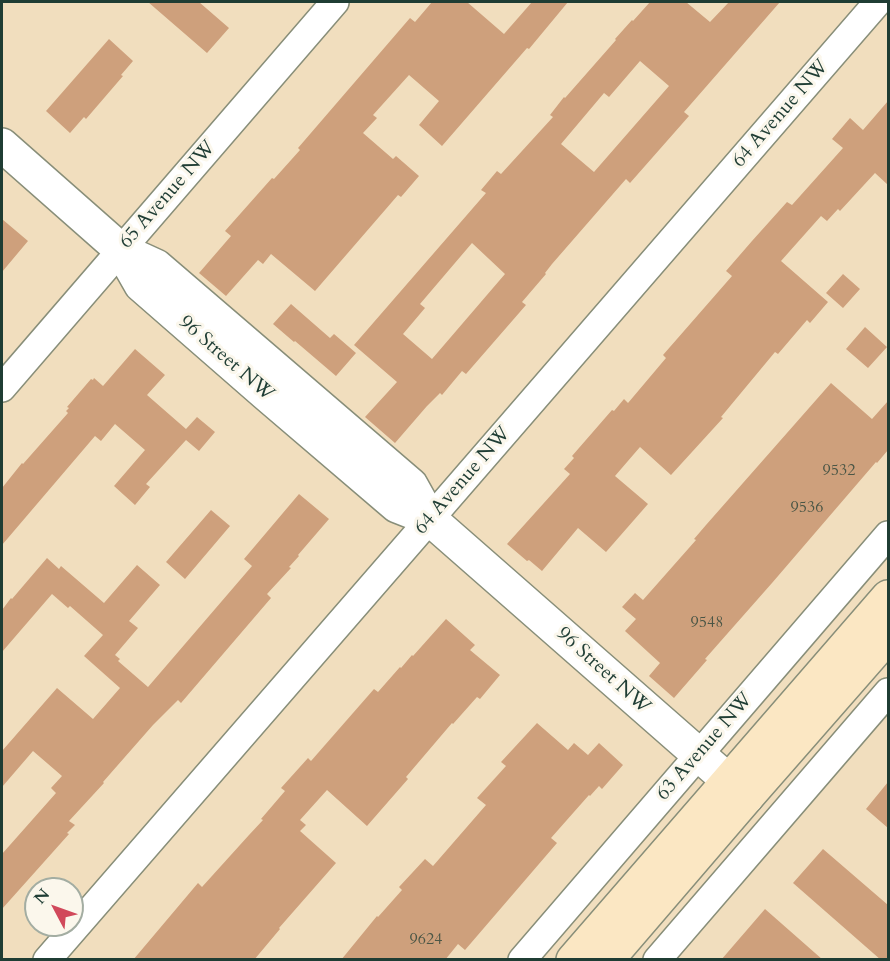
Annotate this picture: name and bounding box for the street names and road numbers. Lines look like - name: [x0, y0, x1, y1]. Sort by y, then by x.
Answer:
- street label: 64 Avenue NW: [728, 55, 834, 173]
- street label: 65 Avenue NW: [115, 136, 221, 254]
- street label: 96 Street NW: [173, 311, 279, 407]
- street label: 64 Avenue NW: [410, 422, 516, 540]
- street label: 96 Street NW: [551, 622, 655, 720]
- street label: 63 Avenue NW: [652, 688, 758, 806]

